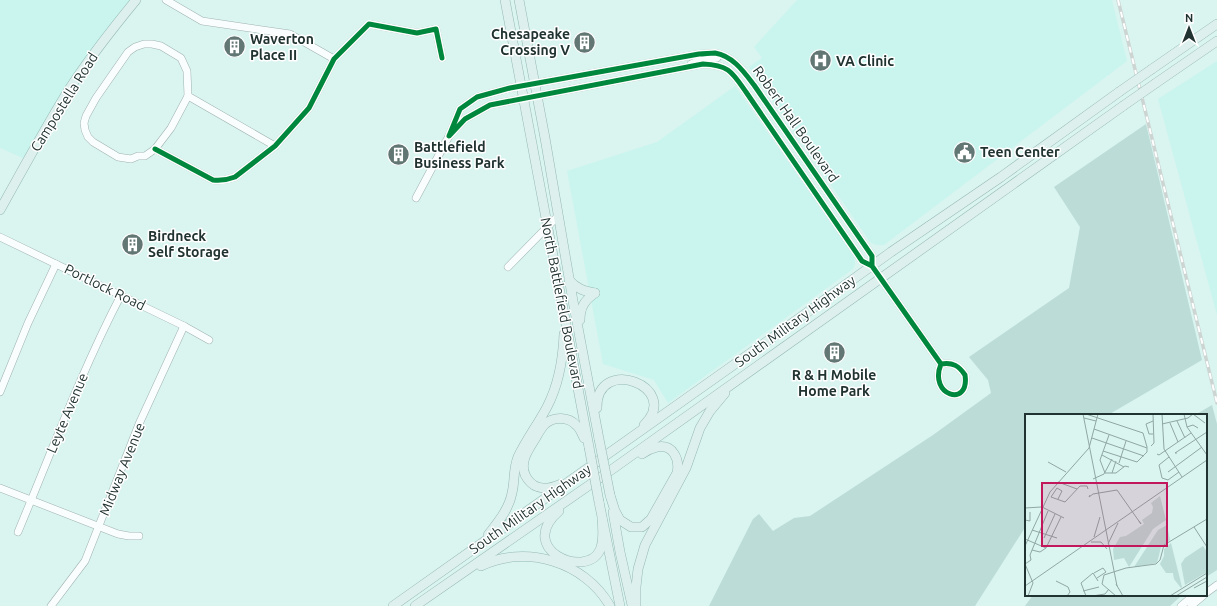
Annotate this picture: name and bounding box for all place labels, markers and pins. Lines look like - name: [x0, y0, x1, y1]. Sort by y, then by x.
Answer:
- place label: Chesapeake Crossing V: [491, 26, 570, 58]
- building icon: Chesapeake Crossing V: [572, 29, 598, 55]
- place label: Waverton Place II: [250, 31, 314, 63]
- building icon: Waverton Place II: [221, 34, 247, 60]
- hospital icon: VA Clinic: [807, 48, 833, 74]
- place label: VA Clinic: [836, 53, 894, 69]
- place label: Battlefield Business Park: [414, 139, 505, 171]
- public building icon: Teen Center: [952, 139, 978, 165]
- building icon: Battlefield Business Park: [385, 142, 411, 168]
- place label: Teen Center: [980, 144, 1060, 160]
- place label: Birdneck Self Storage: [148, 228, 229, 260]
- building icon: Birdneck Self Storage: [119, 231, 145, 257]
- building icon: R & H Mobile Home Park: [821, 340, 847, 366]
- place label: R & H Mobile Home Park: [792, 367, 876, 399]

